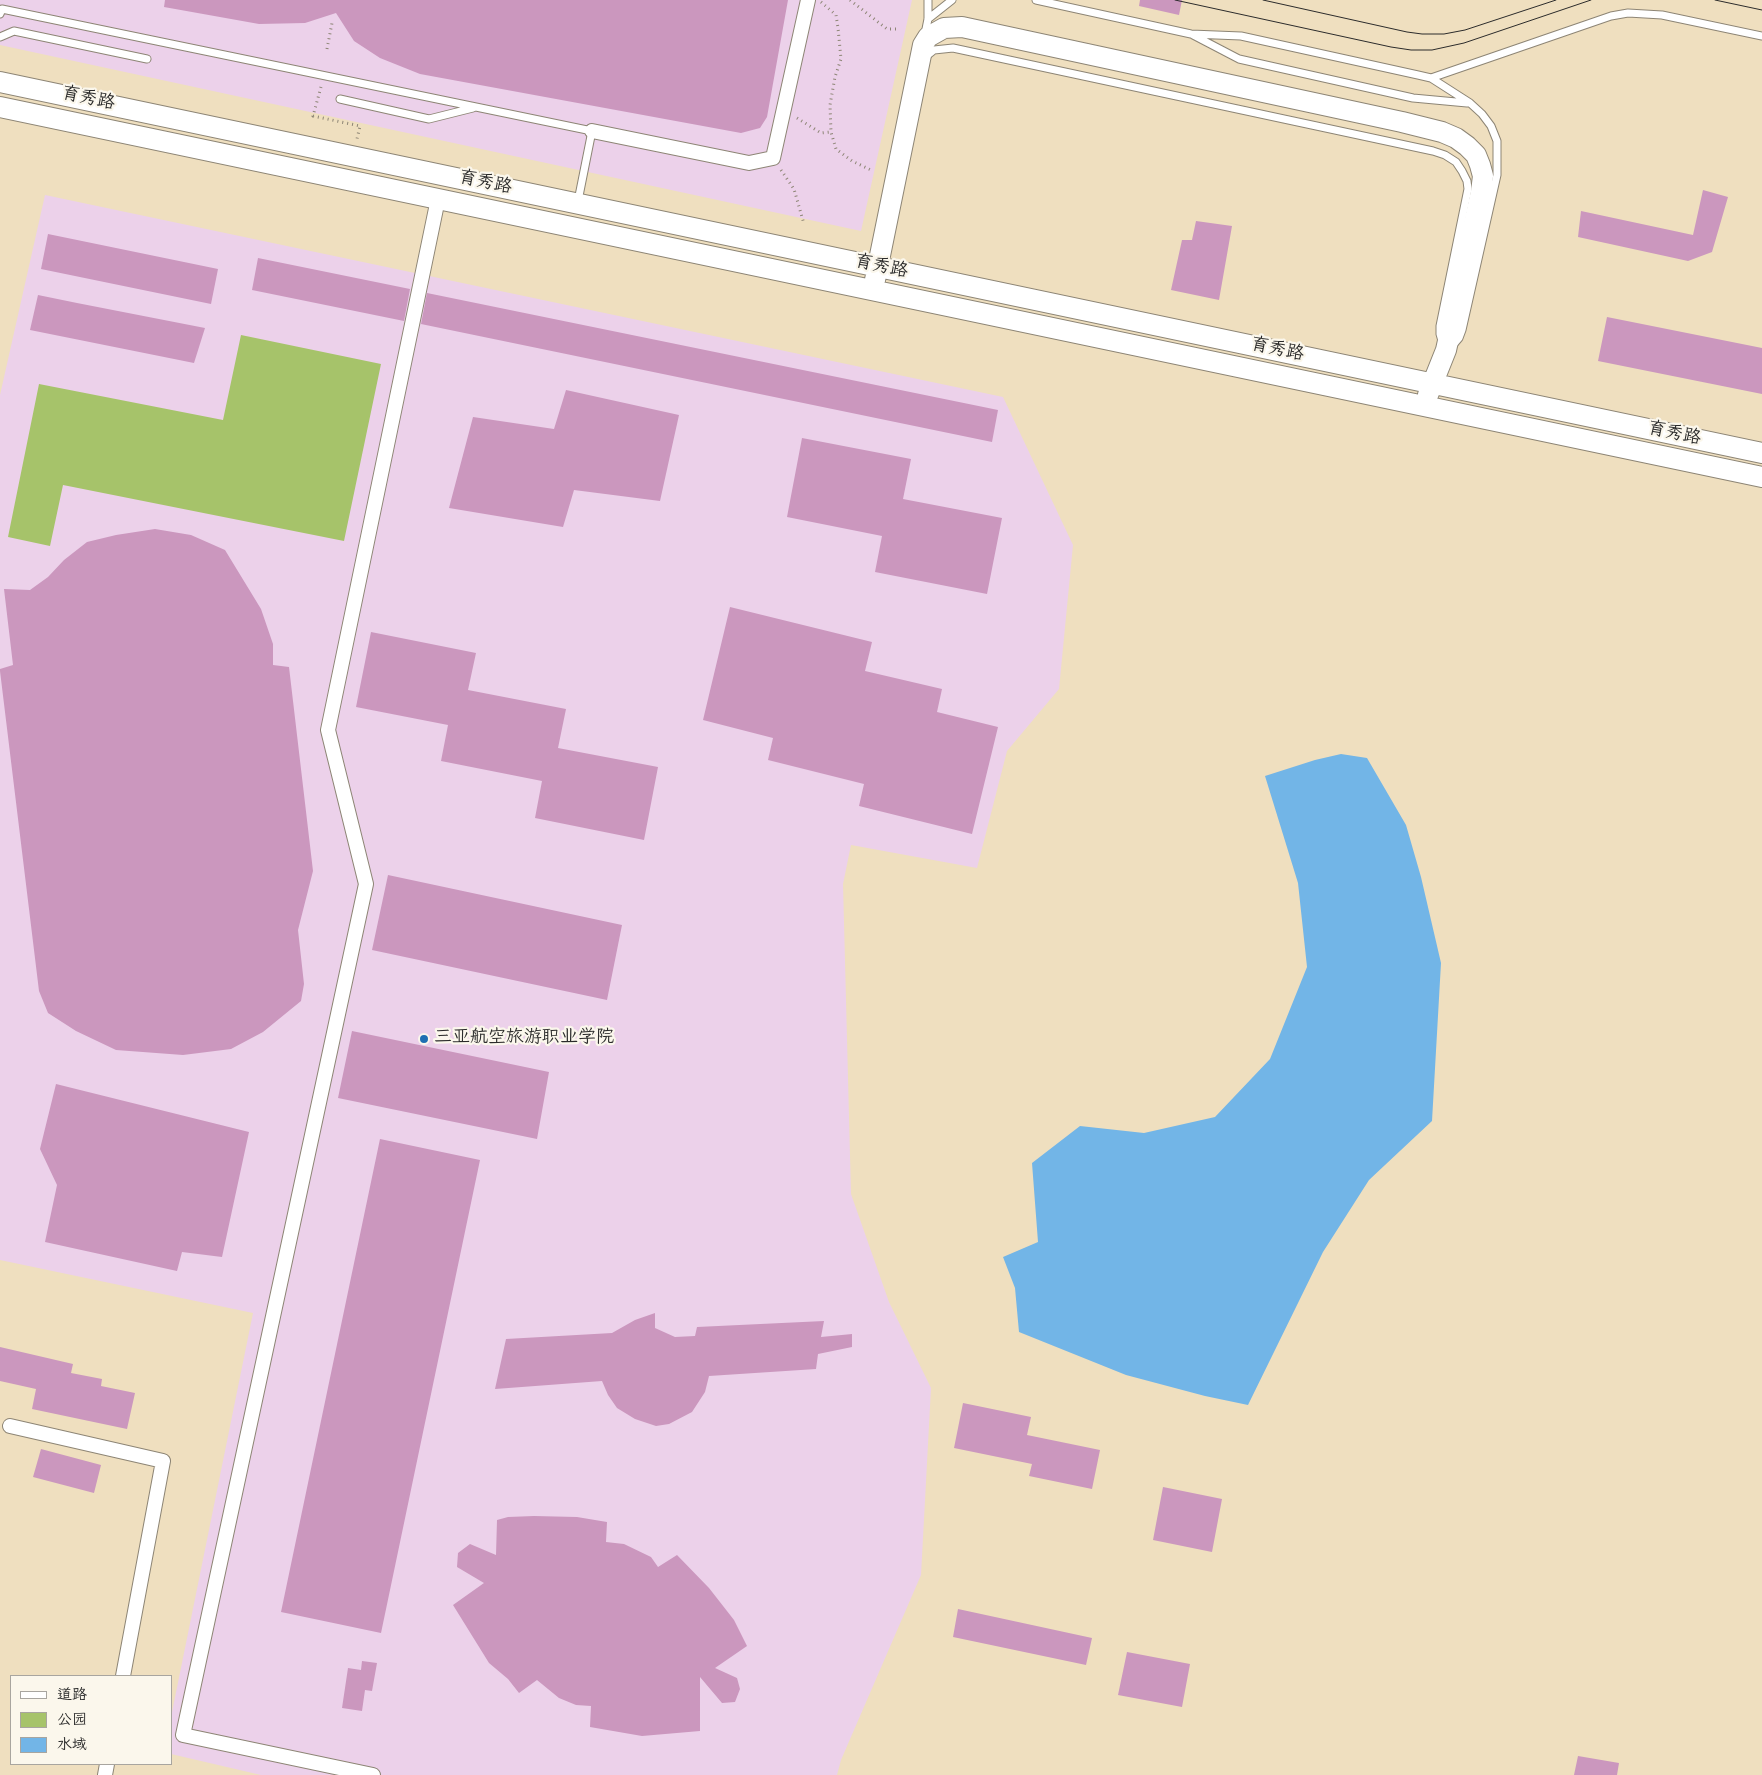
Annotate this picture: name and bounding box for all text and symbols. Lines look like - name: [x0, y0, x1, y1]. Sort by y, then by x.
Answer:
- street label: 育秀路: [59, 84, 117, 116]
- street label: 育秀路: [456, 168, 514, 200]
- street label: 育秀路: [852, 252, 910, 284]
- street label: 育秀路: [1248, 335, 1306, 367]
- street label: 育秀路: [1645, 419, 1703, 451]
- place label: 三亚航空旅游职业学院: [434, 1028, 614, 1050]
- marker: 三亚航空旅游职业学院: [418, 1033, 430, 1045]
- legend: [10, 1675, 172, 1765]
- text: 道路: [57, 1684, 87, 1706]
- text: 公园: [57, 1709, 87, 1731]
- text: 水域: [57, 1734, 87, 1756]

